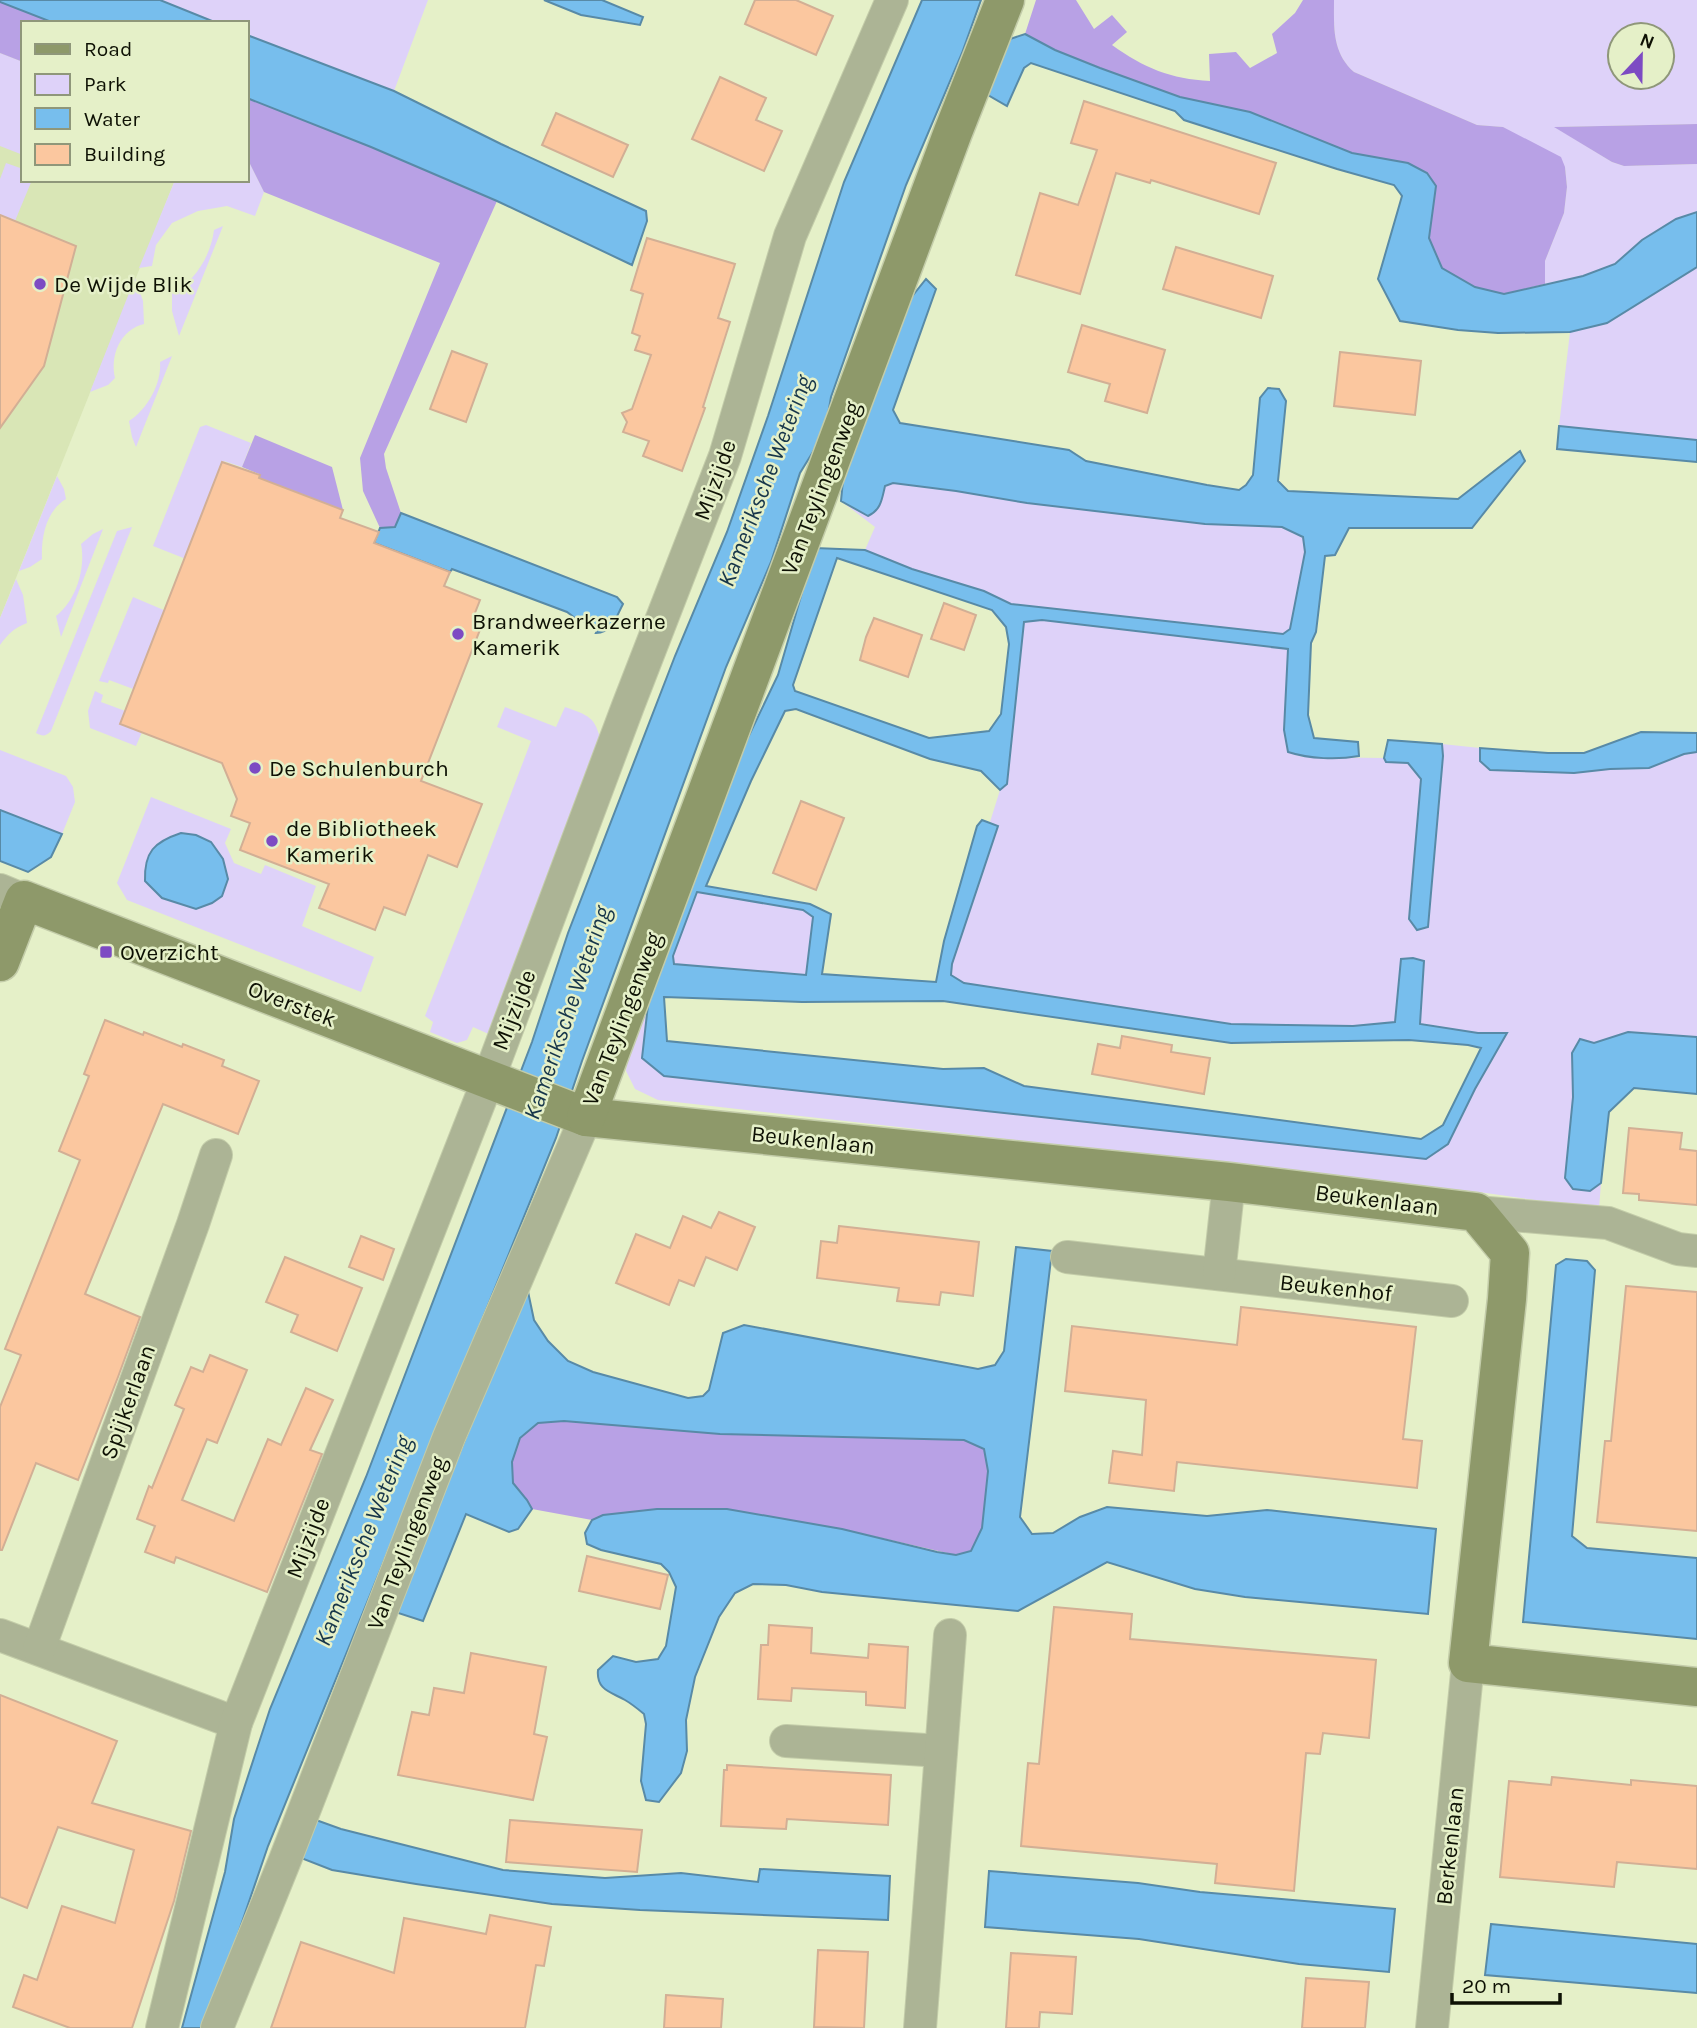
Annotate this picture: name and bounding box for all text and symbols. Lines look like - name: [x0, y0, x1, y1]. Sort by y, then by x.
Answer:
- legend: [21, 21, 248, 182]
- north arrow: [1606, 21, 1676, 91]
- text: N: [1637, 28, 1657, 54]
- text: Road: [84, 37, 132, 61]
- text: Park: [84, 72, 127, 96]
- text: Water: [84, 107, 140, 131]
- text: Building: [84, 142, 165, 166]
- place label: De Wijde Blik: [54, 271, 193, 298]
- marker: De Wijde Blik: [32, 276, 48, 292]
- water label: Kameriksche Wetering: [712, 371, 819, 591]
- street label: Van Teylingenweg: [775, 397, 867, 579]
- street label: Mijzijde: [688, 436, 742, 524]
- place label: Brandweerkazerne Kamerik: [472, 608, 666, 661]
- marker: Brandweerkazerne Kamerik: [450, 626, 466, 642]
- place label: De Schulenburch: [269, 755, 449, 782]
- marker: De Schulenburch: [247, 760, 263, 776]
- place label: de Bibliotheek Kamerik: [286, 815, 437, 868]
- marker: de Bibliotheek Kamerik: [264, 833, 280, 849]
- water label: Kameriksche Wetering: [517, 902, 617, 1123]
- street label: Van Teylingenweg: [576, 928, 668, 1110]
- place label: Overzicht: [120, 939, 219, 966]
- marker: Overzicht: [98, 944, 114, 960]
- street label: Mijzijde: [486, 966, 542, 1054]
- street label: Overstek: [244, 975, 340, 1033]
- street label: Beukenlaan: [750, 1120, 876, 1160]
- street label: Beukenlaan: [1314, 1179, 1440, 1221]
- street label: Beukenhof: [1278, 1269, 1394, 1307]
- street label: Spijkerlaan: [95, 1341, 161, 1463]
- water label: Kameriksche Wetering: [308, 1431, 418, 1650]
- street label: Van Teylingenweg: [361, 1452, 453, 1634]
- street label: Mijzijde: [280, 1494, 336, 1582]
- street label: Berkenlaan: [1430, 1786, 1470, 1906]
- scale bar: [1452, 1962, 1560, 2006]
- text: 20 m: [1462, 1974, 1511, 1998]

